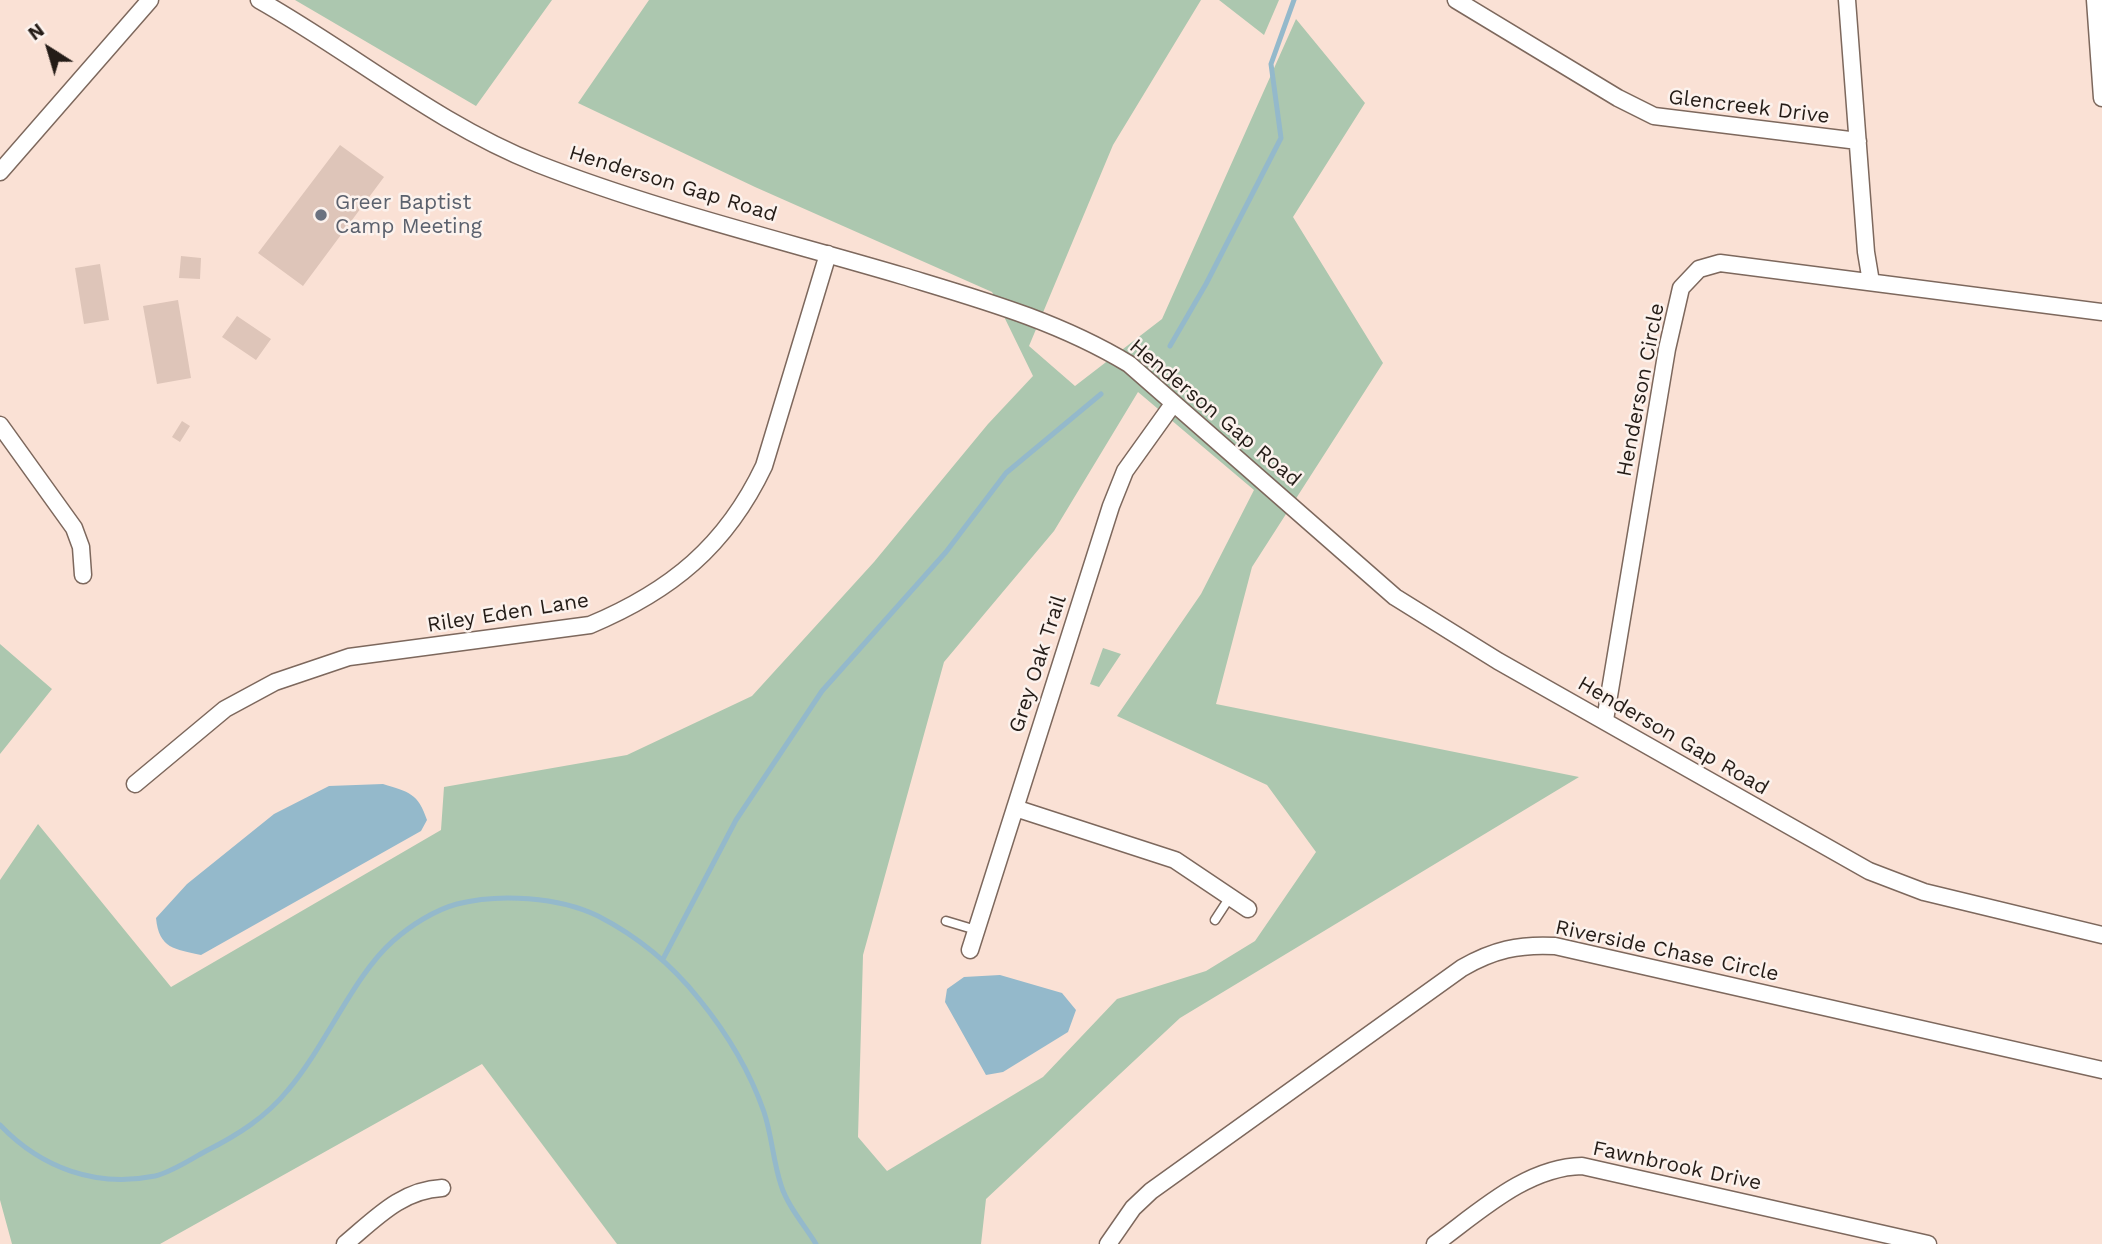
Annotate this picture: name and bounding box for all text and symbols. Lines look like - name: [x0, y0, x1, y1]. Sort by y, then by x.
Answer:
- north arrow: [14, 14, 84, 84]
- text: N: [24, 18, 49, 45]
- street label: Glencreek Drive: [1667, 85, 1831, 129]
- street label: Henderson Gap Road: [566, 140, 780, 228]
- place label: Greer Baptist Camp Meeting: [335, 190, 482, 240]
- marker: Greer Baptist Camp Meeting: [313, 207, 329, 223]
- street label: Henderson Circle: [1612, 301, 1670, 479]
- street label: Henderson Gap Road: [1124, 334, 1306, 492]
- street label: Riley Eden Lane: [425, 588, 591, 638]
- street label: Grey Oak Trail: [1004, 592, 1072, 736]
- street label: Henderson Gap Road: [1573, 671, 1773, 801]
- street label: Riverside Chase Circle: [1553, 915, 1781, 987]
- street label: Fawnbrook Drive: [1590, 1136, 1764, 1196]

